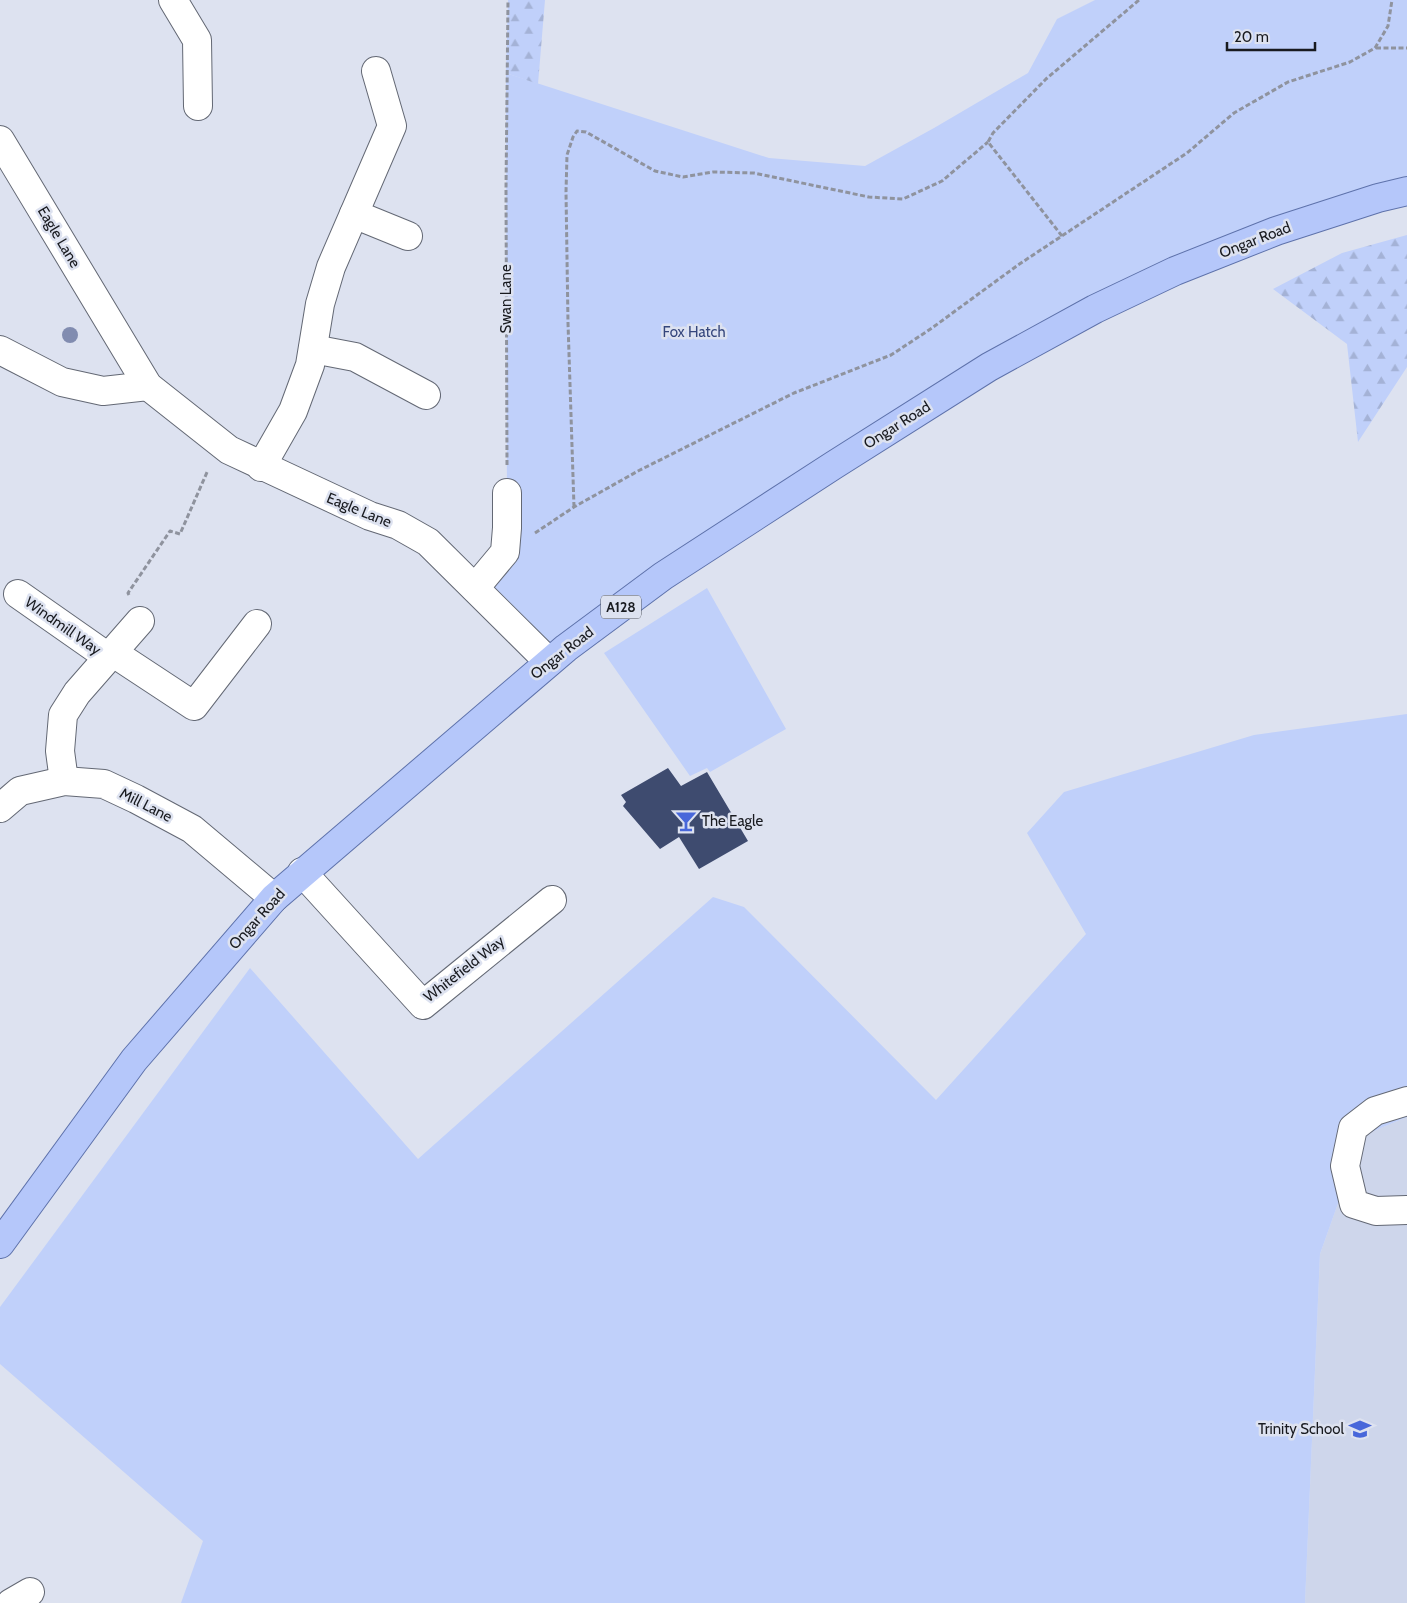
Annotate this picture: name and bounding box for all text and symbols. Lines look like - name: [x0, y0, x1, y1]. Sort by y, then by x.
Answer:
- scale bar: [1227, 20, 1314, 52]
- text: 20 m: [1234, 28, 1269, 46]
- street label: Eagle Lane: [34, 203, 84, 271]
- street label: Ongar Road: [1217, 218, 1293, 262]
- street label: Swan Lane: [497, 264, 515, 334]
- park label: Fox Hatch: [662, 323, 726, 341]
- street label: Ongar Road: [860, 397, 934, 453]
- street label: Eagle Lane: [324, 489, 394, 531]
- street label: Windmill Way: [21, 593, 105, 659]
- road number: A128: [601, 596, 641, 618]
- street label: Ongar Road: [527, 623, 597, 683]
- street label: Mill Lane: [117, 784, 176, 826]
- bar icon: The Eagle: [673, 808, 699, 834]
- place label: The Eagle: [702, 812, 764, 830]
- street label: Ongar Road: [225, 885, 289, 953]
- street label: Whitefield Way: [420, 932, 508, 1006]
- school or university icon: Trinity School: [1347, 1416, 1373, 1442]
- place label: Trinity School: [1258, 1420, 1344, 1438]

